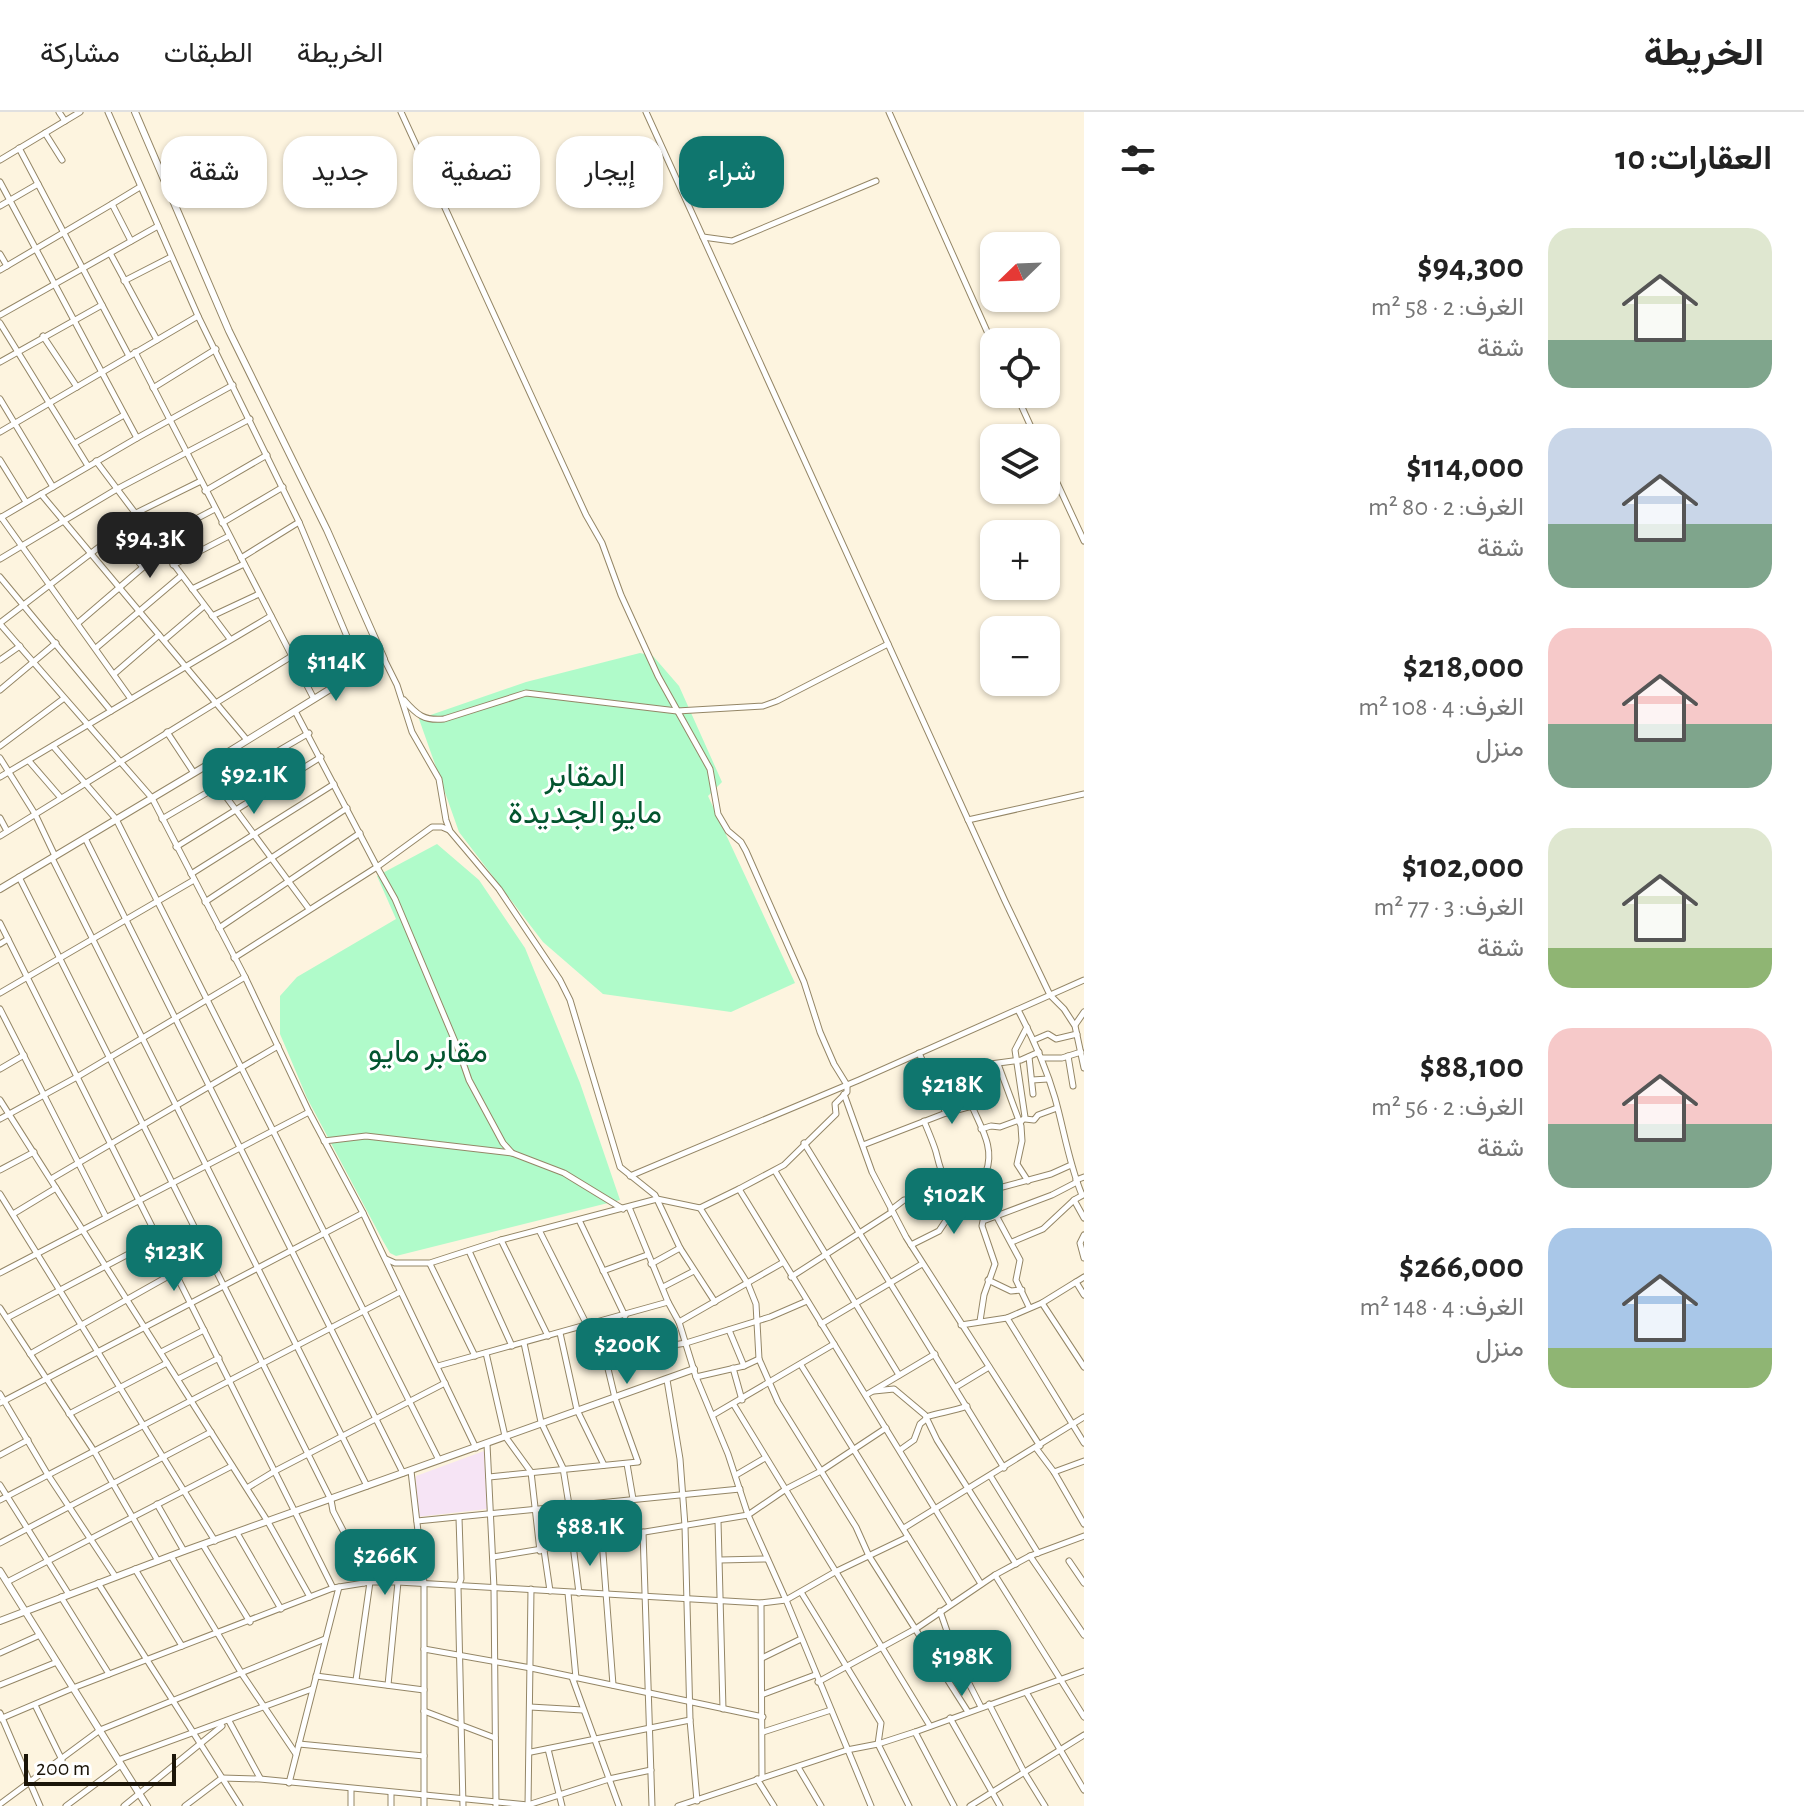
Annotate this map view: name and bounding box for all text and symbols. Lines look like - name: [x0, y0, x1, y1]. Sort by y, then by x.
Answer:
- text: الخريطة: [1644, 35, 1764, 73]
- text: مشاركة: [40, 40, 120, 68]
- text: الطبقات: [164, 40, 253, 68]
- text: الخريطة: [297, 40, 383, 68]
- chip: شقة: [161, 136, 267, 208]
- chip: جديد: [283, 136, 397, 208]
- chip: تصفية: [413, 136, 540, 208]
- chip: إيجار: [556, 136, 663, 208]
- chip: شراء: [679, 136, 784, 208]
- icon: filters: [1116, 138, 1160, 182]
- text: العقارات: 10: [1615, 142, 1772, 176]
- north arrow: [980, 232, 1060, 312]
- map controls: [980, 232, 1060, 696]
- text: $94,300: [1417, 250, 1524, 284]
- icon: home: [1612, 260, 1708, 356]
- text: الغرف: 2 · 58 m²: [1371, 294, 1524, 320]
- button: locate: [980, 328, 1060, 408]
- text: شقة: [1477, 335, 1524, 361]
- button: layers: [980, 424, 1060, 504]
- text: $114,000: [1406, 450, 1524, 484]
- icon: home: [1612, 460, 1708, 556]
- text: الغرف: 2 · 80 m²: [1368, 494, 1524, 520]
- pin: $94.3K: [85, 512, 215, 580]
- button: +: [980, 520, 1060, 600]
- text: $94.3K: [115, 525, 185, 551]
- text: شقة: [1477, 535, 1524, 561]
- button: −: [980, 616, 1060, 696]
- pin: $114K: [280, 635, 392, 703]
- text: $114K: [307, 648, 365, 674]
- text: $218,000: [1403, 650, 1524, 684]
- icon: home: [1612, 660, 1708, 756]
- text: الغرف: 4 · 108 m²: [1358, 694, 1524, 720]
- text: منزل: [1475, 735, 1524, 761]
- pin: $92.1K: [189, 748, 319, 816]
- park label: المقابر مايو الجديدة: [508, 760, 662, 832]
- text: $92.1K: [220, 761, 288, 787]
- text: $102,000: [1402, 850, 1524, 884]
- icon: home: [1612, 860, 1708, 956]
- text: الغرف: 3 · 77 m²: [1373, 894, 1524, 920]
- text: شقة: [1477, 935, 1524, 961]
- park label: مقابر مايو: [368, 1036, 488, 1071]
- text: $88,100: [1420, 1050, 1524, 1084]
- pin: $218K: [896, 1058, 1008, 1126]
- icon: home: [1612, 1060, 1708, 1156]
- text: $218K: [921, 1071, 983, 1097]
- text: الغرف: 2 · 56 m²: [1371, 1094, 1524, 1120]
- text: شقة: [1477, 1135, 1524, 1161]
- pin: $102K: [898, 1168, 1010, 1236]
- text: $102K: [923, 1181, 985, 1207]
- pin: $123K: [118, 1225, 230, 1293]
- text: $123K: [144, 1238, 204, 1264]
- text: $266,000: [1399, 1250, 1524, 1284]
- icon: home: [1612, 1260, 1708, 1356]
- text: الغرف: 4 · 148 m²: [1360, 1294, 1524, 1320]
- pin: $200K: [571, 1318, 683, 1386]
- text: $200K: [594, 1331, 660, 1357]
- text: منزل: [1475, 1335, 1524, 1361]
- pin: $88.1K: [525, 1500, 655, 1568]
- text: $88.1K: [556, 1513, 624, 1539]
- pin: $266K: [329, 1529, 441, 1597]
- text: $266K: [353, 1542, 417, 1568]
- pin: $198K: [906, 1630, 1018, 1698]
- text: $198K: [931, 1643, 993, 1669]
- scale bar: [24, 1750, 176, 1786]
- text: 200 m: [36, 1757, 90, 1779]

